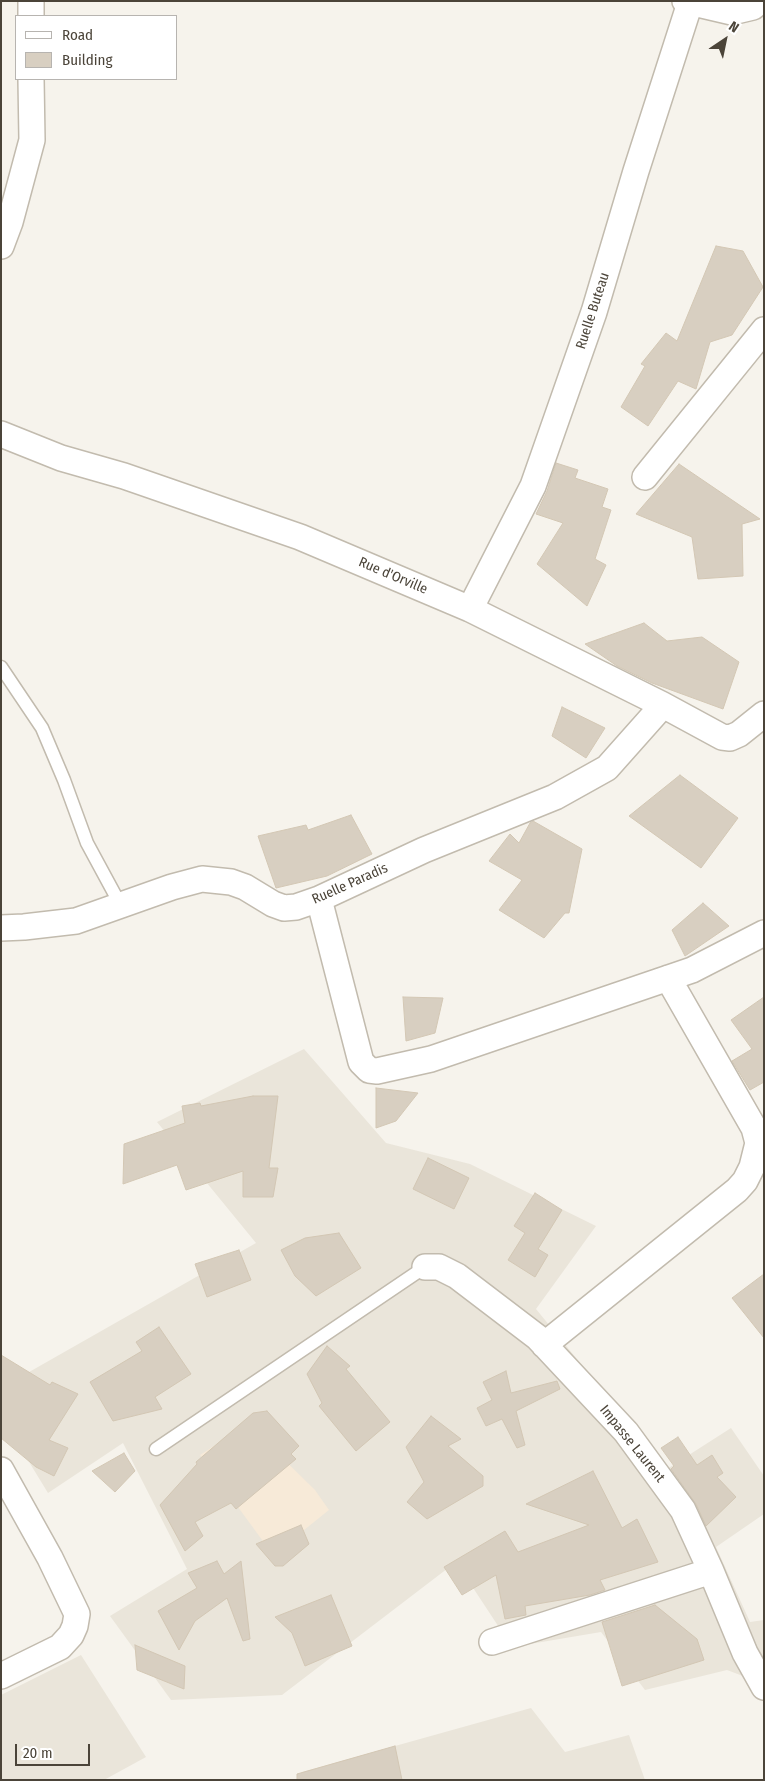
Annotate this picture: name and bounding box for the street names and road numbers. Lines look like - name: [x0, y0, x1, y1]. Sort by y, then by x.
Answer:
- street label: Ruelle Buteau: [573, 270, 613, 352]
- street label: Rue d'Orville: [356, 554, 430, 598]
- street label: Ruelle Paradis: [310, 860, 390, 908]
- street label: Impasse Laurent: [596, 1402, 668, 1486]

